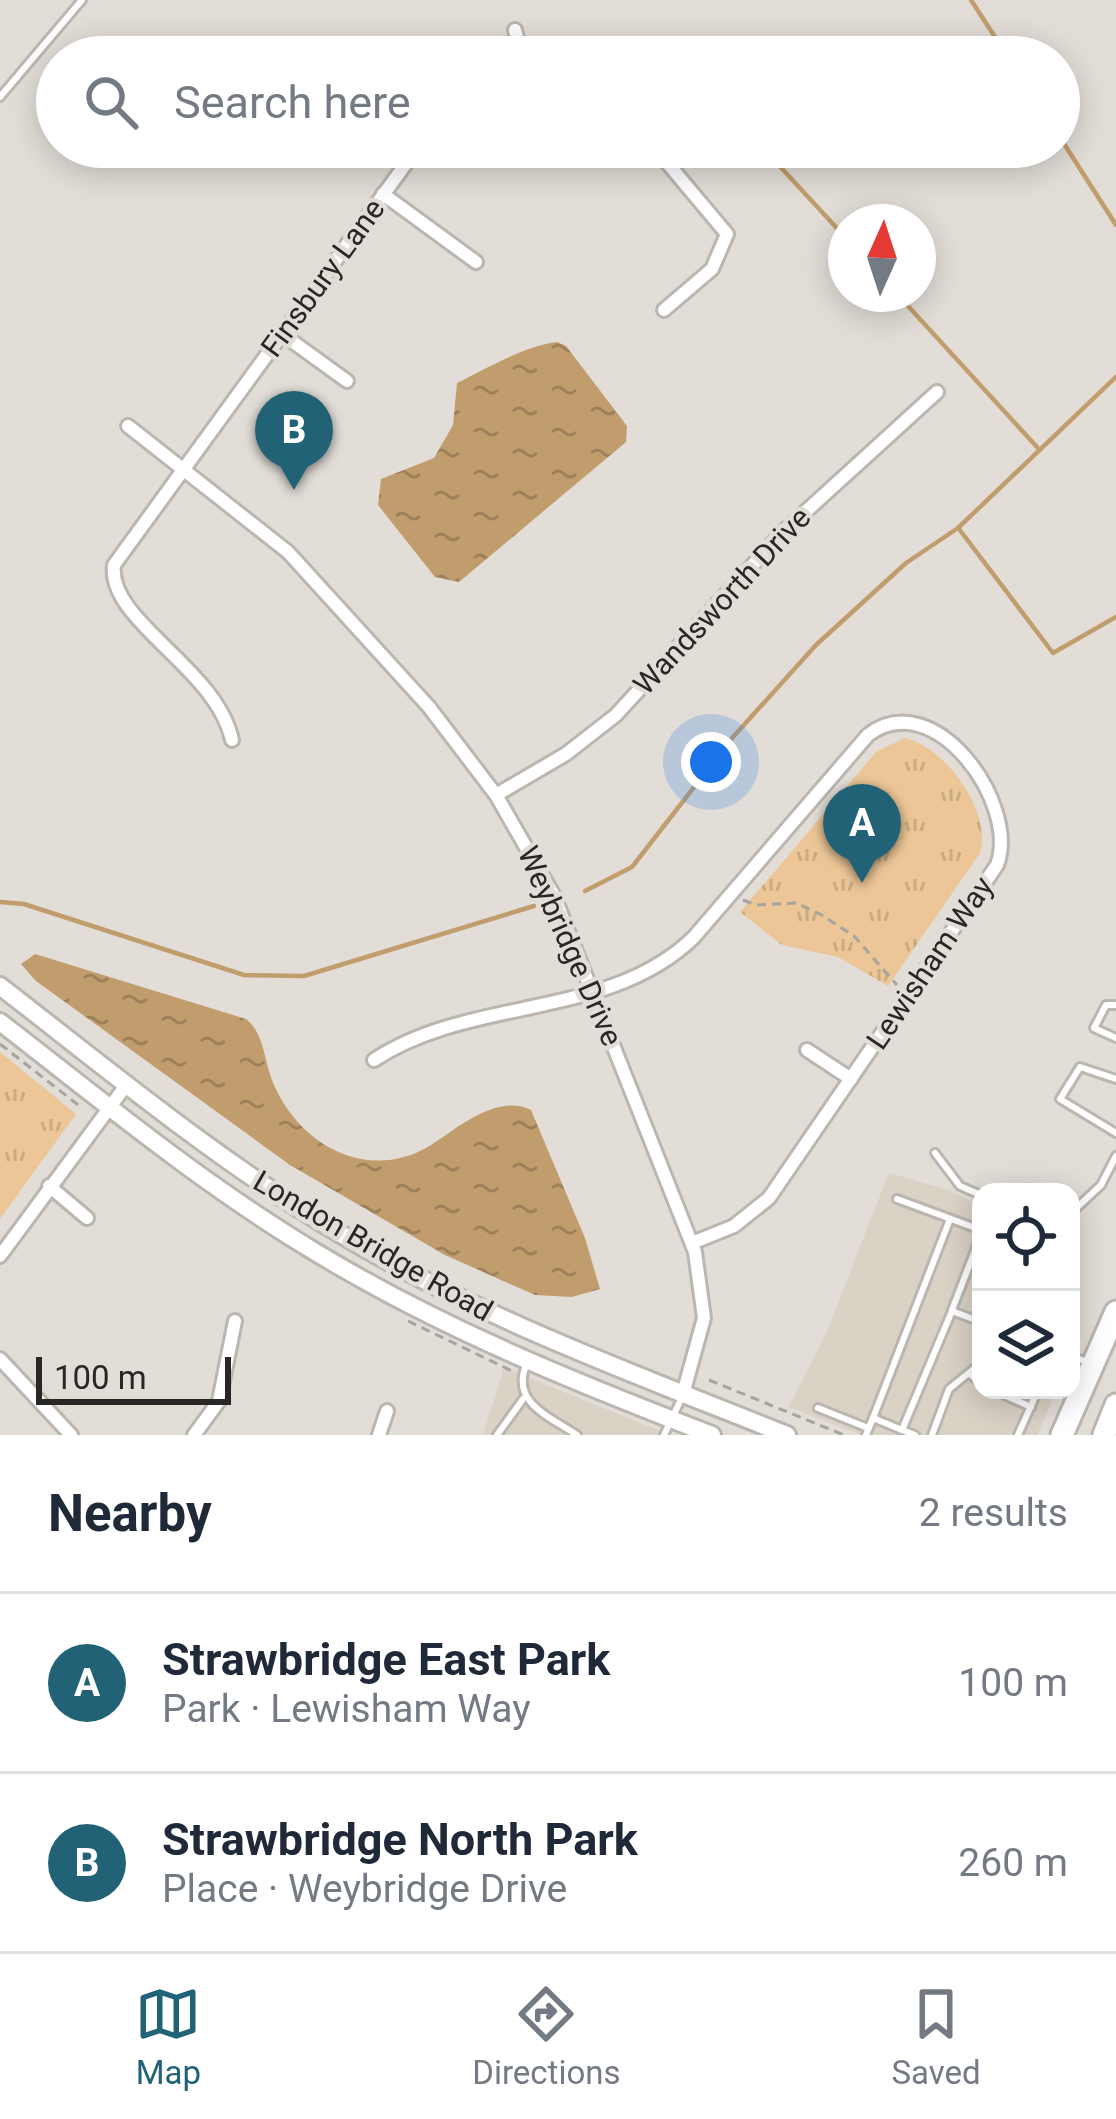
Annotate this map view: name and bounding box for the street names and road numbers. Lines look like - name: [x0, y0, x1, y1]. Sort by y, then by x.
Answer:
- street label: Finsbury Lane: [254, 192, 392, 363]
- street label: Wandsworth Drive: [626, 500, 817, 702]
- street label: Weybridge Drive: [511, 841, 630, 1051]
- street label: Lewisham Way: [859, 870, 1000, 1056]
- street label: London Bridge Road: [248, 1163, 499, 1328]

